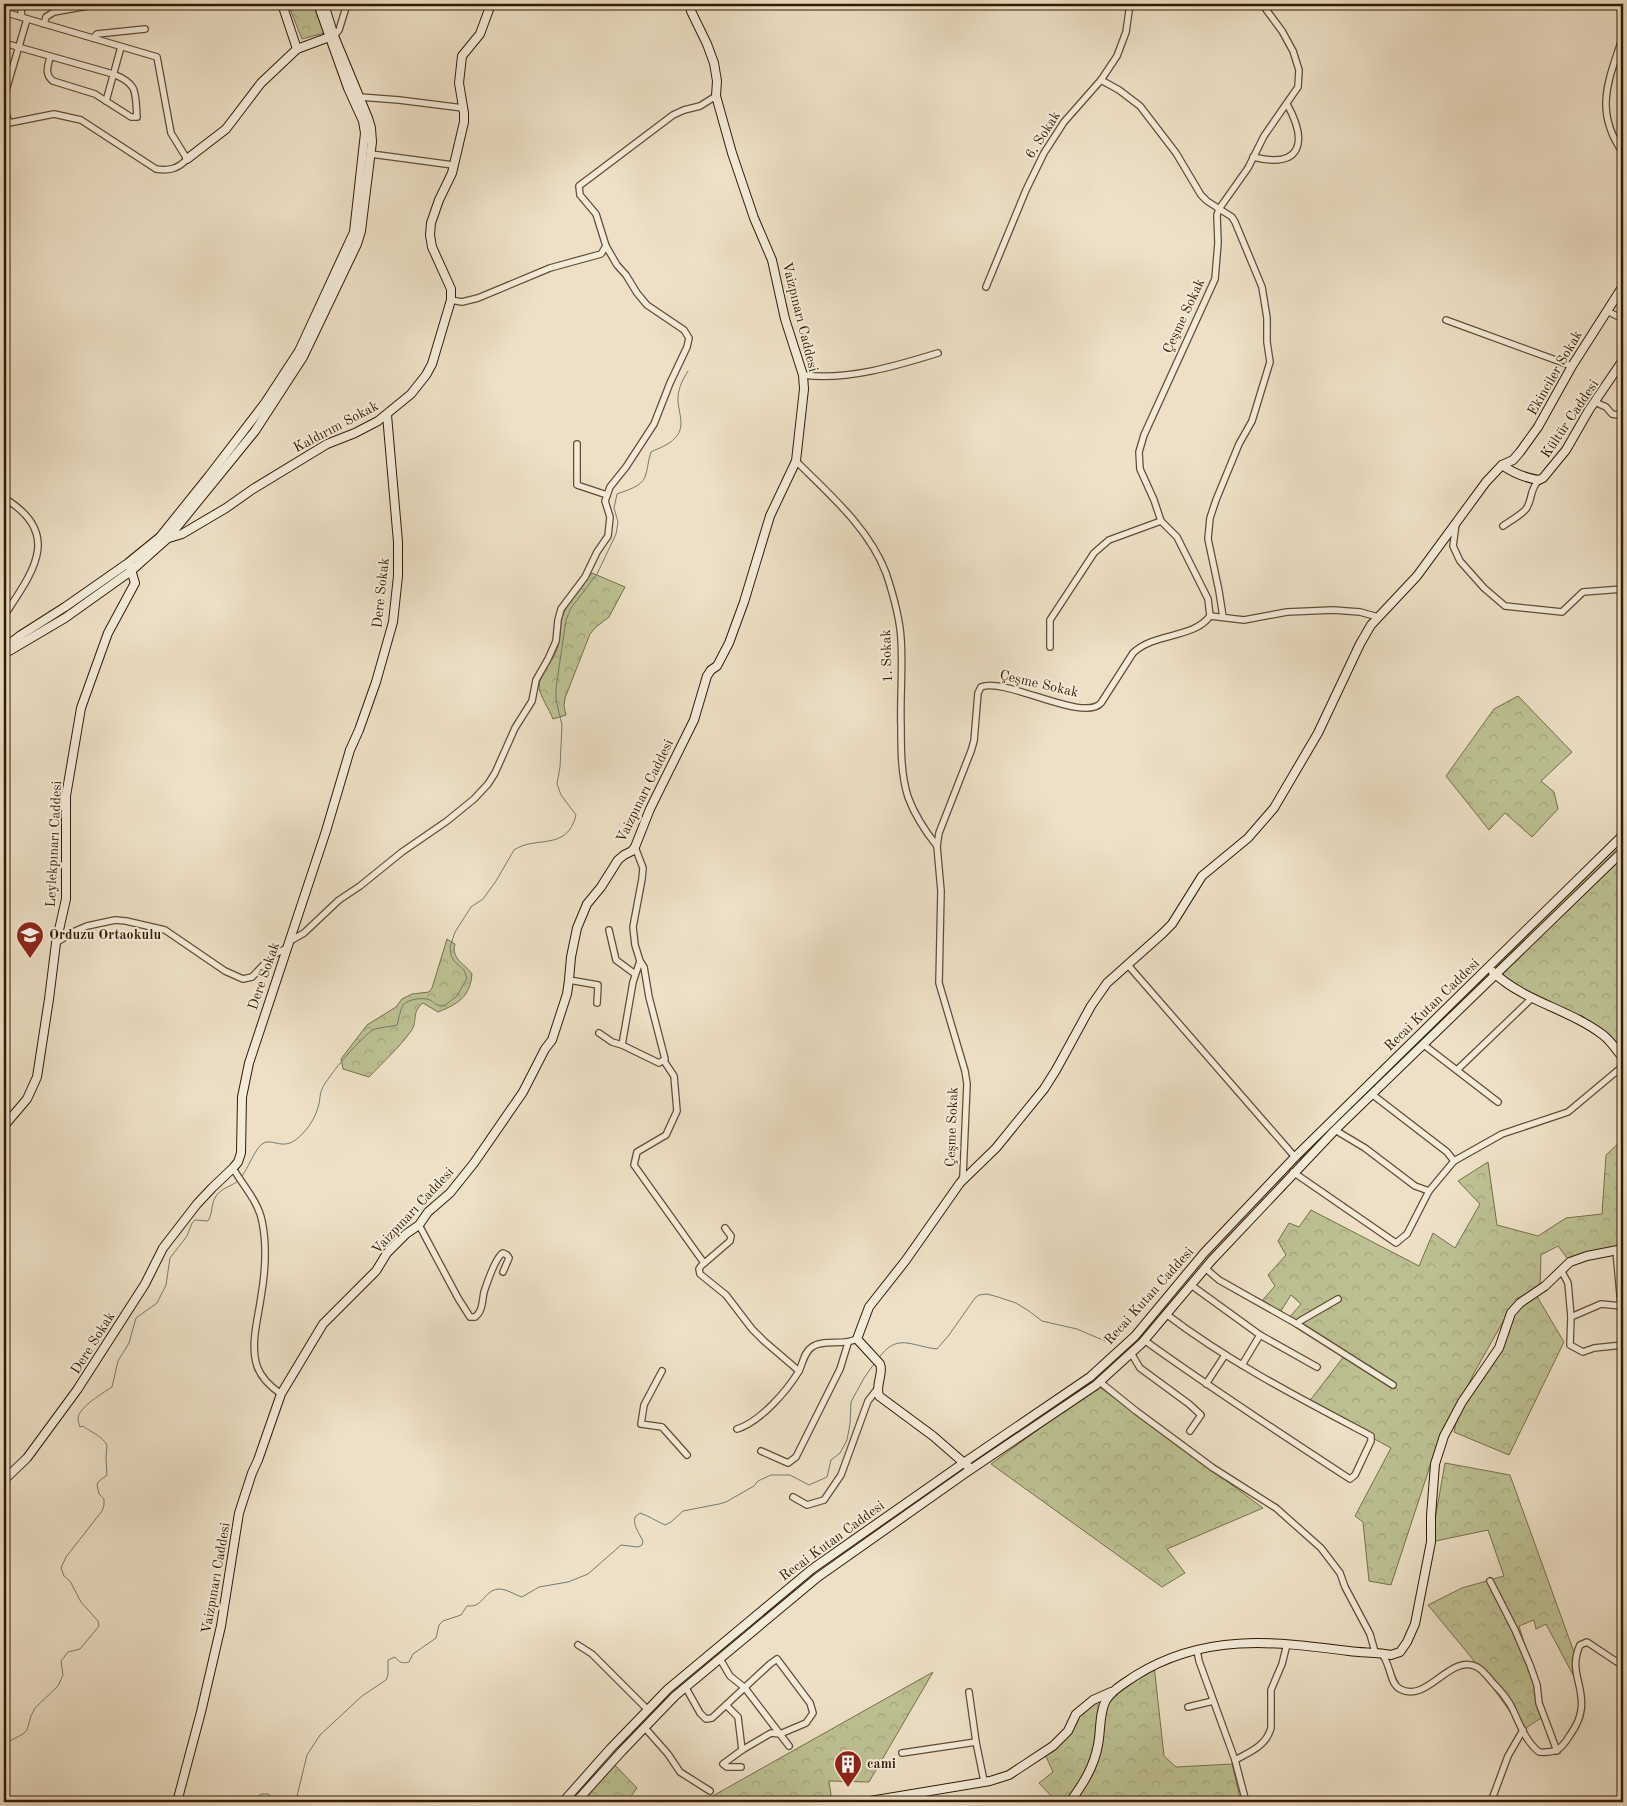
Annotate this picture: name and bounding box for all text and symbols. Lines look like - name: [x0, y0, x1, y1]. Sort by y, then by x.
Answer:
- street label: 6. Sokak: [1023, 109, 1063, 161]
- street label: Vaizpınarı Caddesi: [780, 261, 820, 374]
- street label: Çeşme Sokak: [1161, 277, 1207, 355]
- street label: Ekinciler Sokak: [1525, 328, 1585, 418]
- street label: Kültür Caddesi: [1539, 377, 1601, 461]
- street label: Kaldırım Sokak: [291, 399, 381, 455]
- street label: Dere Sokak: [370, 557, 392, 629]
- street label: 1. Sokak: [879, 629, 895, 683]
- street label: Çeşme Sokak: [998, 668, 1080, 700]
- street label: Vaizpınarı Caddesi: [614, 737, 676, 845]
- street label: Leylekpınarı Caddesi: [44, 780, 64, 908]
- school or university icon: Orduzu Ortaokulu: [15, 920, 45, 959]
- place label: Orduzu Ortaokulu: [49, 928, 161, 942]
- street label: Dere Sokak: [246, 940, 282, 1012]
- street label: Recai Kutan Caddesi: [1382, 956, 1482, 1054]
- street label: Çeşme Sokak: [944, 1087, 960, 1167]
- street label: Vaizpınarı Caddesi: [369, 1165, 457, 1257]
- street label: Recai Kutan Caddesi: [1102, 1244, 1196, 1347]
- street label: Dere Sokak: [68, 1309, 118, 1377]
- street label: Recai Kutan Caddesi: [777, 1498, 887, 1584]
- street label: Vaizpınarı Caddesi: [199, 1521, 233, 1635]
- building icon: cami: [833, 1749, 863, 1788]
- place label: cami: [867, 1757, 896, 1771]

